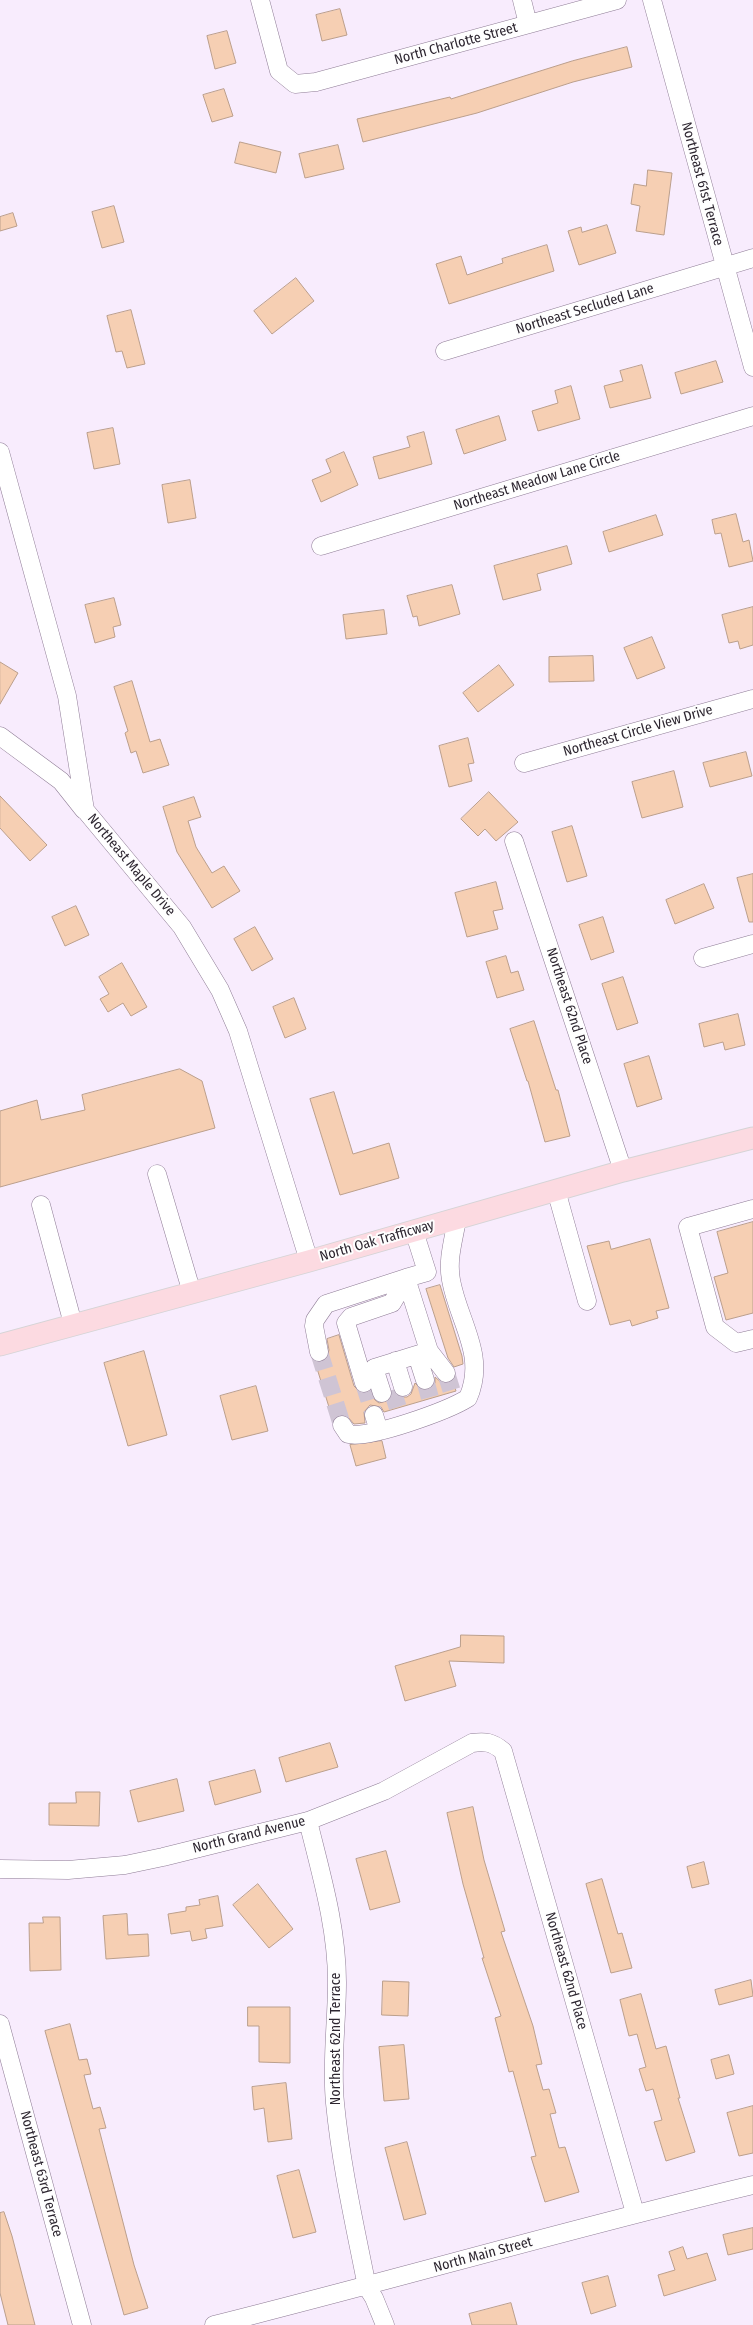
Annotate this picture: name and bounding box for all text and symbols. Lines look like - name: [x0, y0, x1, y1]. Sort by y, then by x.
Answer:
- street label: North Charlotte Street: [393, 19, 519, 69]
- street label: Northeast 61st Terrace: [677, 120, 727, 248]
- street label: Northeast Secluded Lane: [514, 280, 656, 338]
- street label: Northeast Meadow Lane Circle: [452, 448, 622, 514]
- street label: Northeast Circle View Drive: [561, 702, 715, 760]
- street label: Northeast Maple Drive: [83, 811, 179, 919]
- street label: Northeast 62nd Place: [542, 946, 596, 1066]
- street label: North Oak Trafficway: [318, 1217, 436, 1265]
- street label: North Grand Avenue: [191, 1813, 307, 1857]
- street label: Northeast 62nd Place: [541, 1910, 591, 2032]
- street label: Northeast 62nd Terrace: [328, 1973, 344, 2105]
- street label: Northeast 63rd Terrace: [16, 2109, 66, 2239]
- street label: North Main Street: [432, 2234, 534, 2276]

